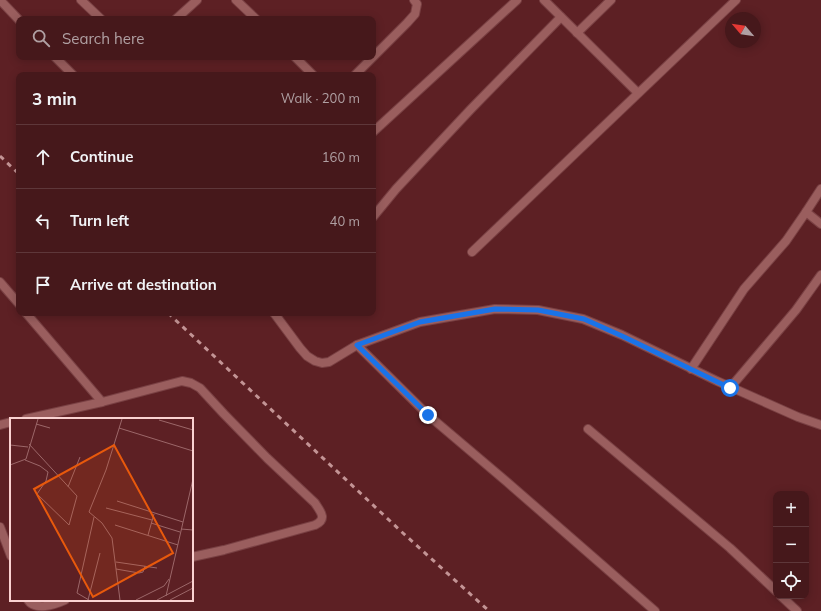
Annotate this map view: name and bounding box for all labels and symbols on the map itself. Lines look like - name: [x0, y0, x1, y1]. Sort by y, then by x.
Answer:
- north arrow: [725, 12, 761, 48]
- route start: [721, 379, 739, 397]
- route end: [419, 406, 437, 424]
- inset map: [10, 418, 193, 601]

